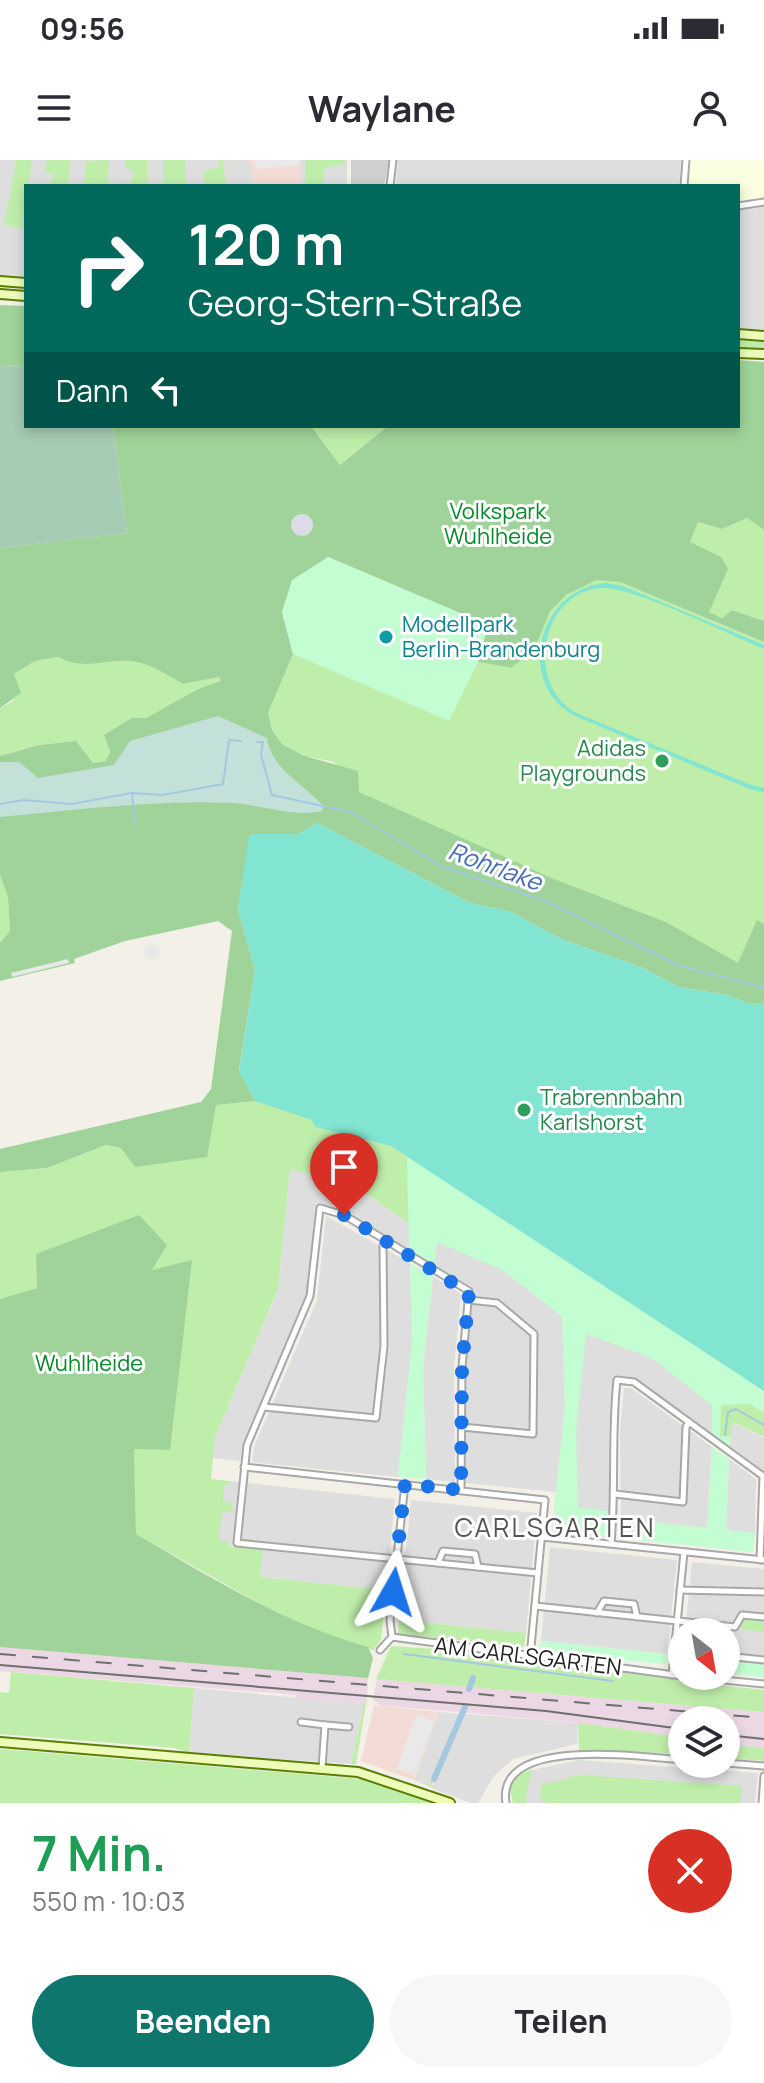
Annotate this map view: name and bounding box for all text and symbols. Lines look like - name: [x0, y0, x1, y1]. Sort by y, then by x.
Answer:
- text: 09:56: [40, 8, 125, 49]
- text: Waylane: [308, 84, 456, 133]
- icon: menu: [32, 86, 76, 130]
- icon: person: [688, 86, 732, 130]
- text: 120 m: [188, 205, 344, 282]
- icon: right: [56, 216, 160, 320]
- text: Georg-Stern-Straße: [188, 278, 522, 327]
- icon: left: [144, 368, 188, 412]
- text: Dann: [56, 370, 128, 411]
- park label: Volkspark Wuhlheide: [444, 496, 552, 551]
- place label: Modellpark Berlin-Brandenburg: [402, 609, 600, 664]
- marker: Modellpark Berlin-Brandenburg: [377, 628, 395, 646]
- place label: Adidas Playgrounds: [520, 733, 646, 788]
- marker: Adidas Playgrounds: [653, 752, 671, 770]
- water label: Rohrlake: [444, 834, 549, 898]
- place label: Trabrennbahn Karlshorst: [540, 1082, 683, 1137]
- marker: Trabrennbahn Karlshorst: [515, 1101, 533, 1119]
- pin: [310, 1133, 378, 1215]
- icon: arrive: [322, 1145, 366, 1189]
- park label: Wuhlheide: [35, 1348, 143, 1378]
- district label: CARLSGARTEN: [454, 1509, 656, 1545]
- position arrow: [351, 1550, 435, 1634]
- north arrow: [668, 1618, 740, 1690]
- map controls: [668, 1618, 740, 1778]
- street label: AM CARLSGARTEN: [433, 1630, 623, 1682]
- button: layers: [668, 1706, 740, 1778]
- text: 7 Min.: [32, 1820, 166, 1885]
- button: close: [648, 1829, 732, 1913]
- text: 550 m · 10:03: [32, 1883, 185, 1919]
- button: Beenden: [32, 1975, 374, 2067]
- button: Teilen: [390, 1975, 732, 2067]

